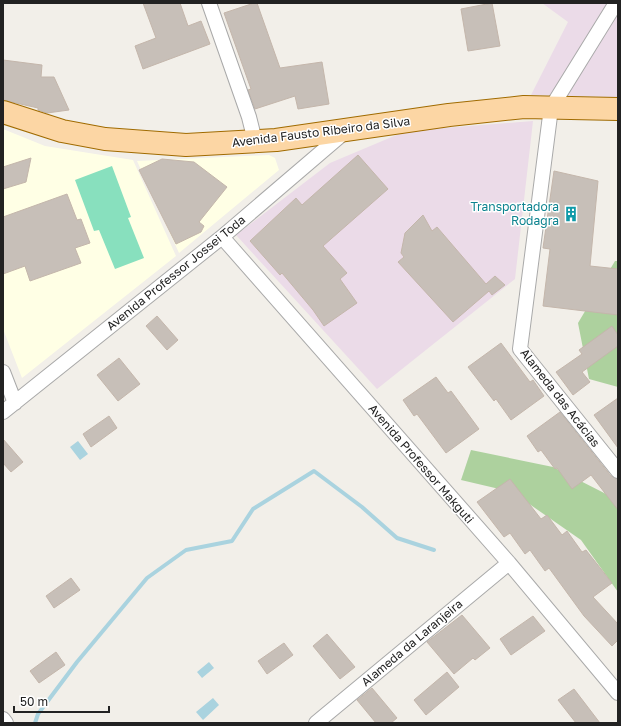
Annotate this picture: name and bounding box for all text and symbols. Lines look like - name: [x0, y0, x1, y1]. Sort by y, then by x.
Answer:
- street label: Avenida Fausto Ribeiro da Silva: [231, 113, 411, 150]
- place label: Transportadora Rodagra: [471, 199, 559, 228]
- building icon: Transportadora Rodagra: [562, 205, 580, 223]
- street label: Avenida Professor Jossei Toda: [103, 212, 248, 333]
- street label: Alameda das Acácias: [517, 345, 603, 450]
- street label: Avenida Professor Makguti: [365, 401, 477, 526]
- street label: Alameda da Laranjeira: [358, 596, 465, 689]
- scale bar: [14, 688, 109, 714]
- text: 50 m: [20, 694, 48, 709]

